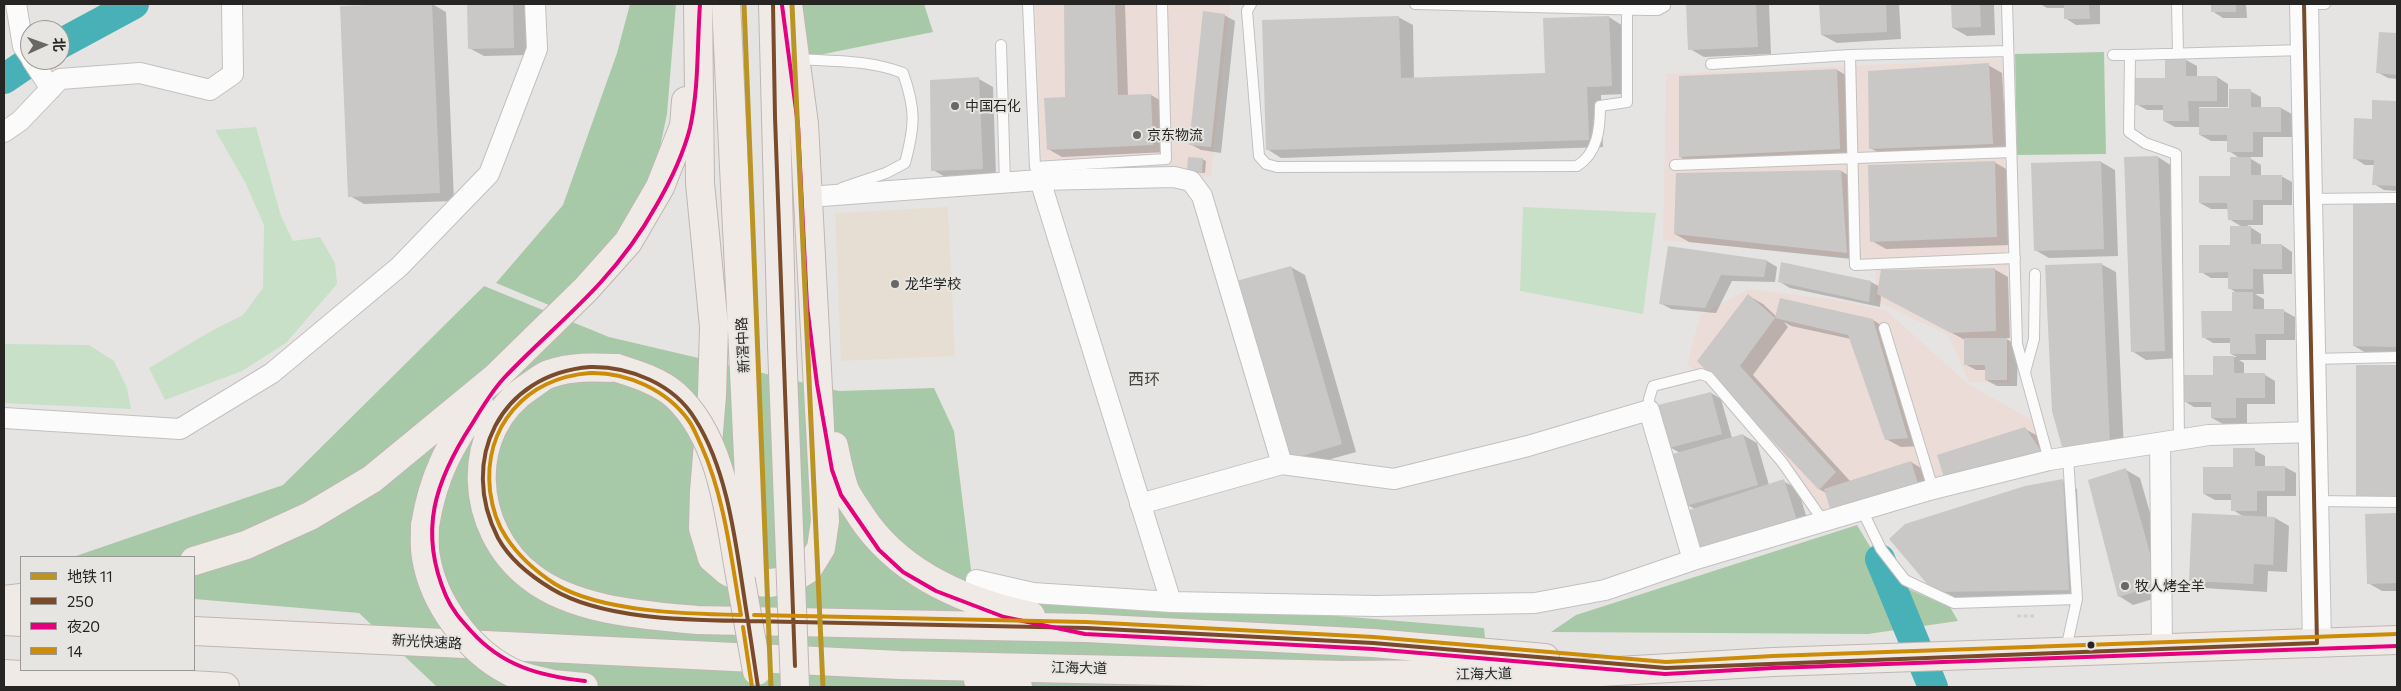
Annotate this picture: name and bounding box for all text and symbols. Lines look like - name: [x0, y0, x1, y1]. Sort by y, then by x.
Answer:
- north arrow: [20, 20, 70, 70]
- text: 北: [51, 37, 68, 52]
- place label: 中国石化: [965, 98, 1021, 114]
- marker: 中国石化: [949, 100, 961, 112]
- place label: 京东物流: [1147, 127, 1203, 143]
- marker: 京东物流: [1131, 129, 1143, 141]
- place label: 龙华学校: [905, 276, 961, 292]
- marker: 龙华学校: [889, 278, 901, 290]
- street label: 新滘中路: [733, 317, 753, 373]
- district label: 西环: [1128, 370, 1160, 390]
- legend: [20, 556, 195, 671]
- text: 地铁 11: [67, 567, 113, 585]
- place label: 牧人烤全羊: [2135, 578, 2205, 594]
- marker: 牧人烤全羊: [2119, 580, 2131, 592]
- text: 250: [67, 592, 94, 610]
- text: 夜20: [67, 617, 100, 635]
- street label: 新光快速路: [392, 632, 462, 652]
- unlabelled marker: [2086, 640, 2096, 650]
- text: 14: [67, 642, 82, 660]
- street label: 江海大道: [1051, 659, 1107, 677]
- street label: 江海大道: [1456, 665, 1512, 683]

